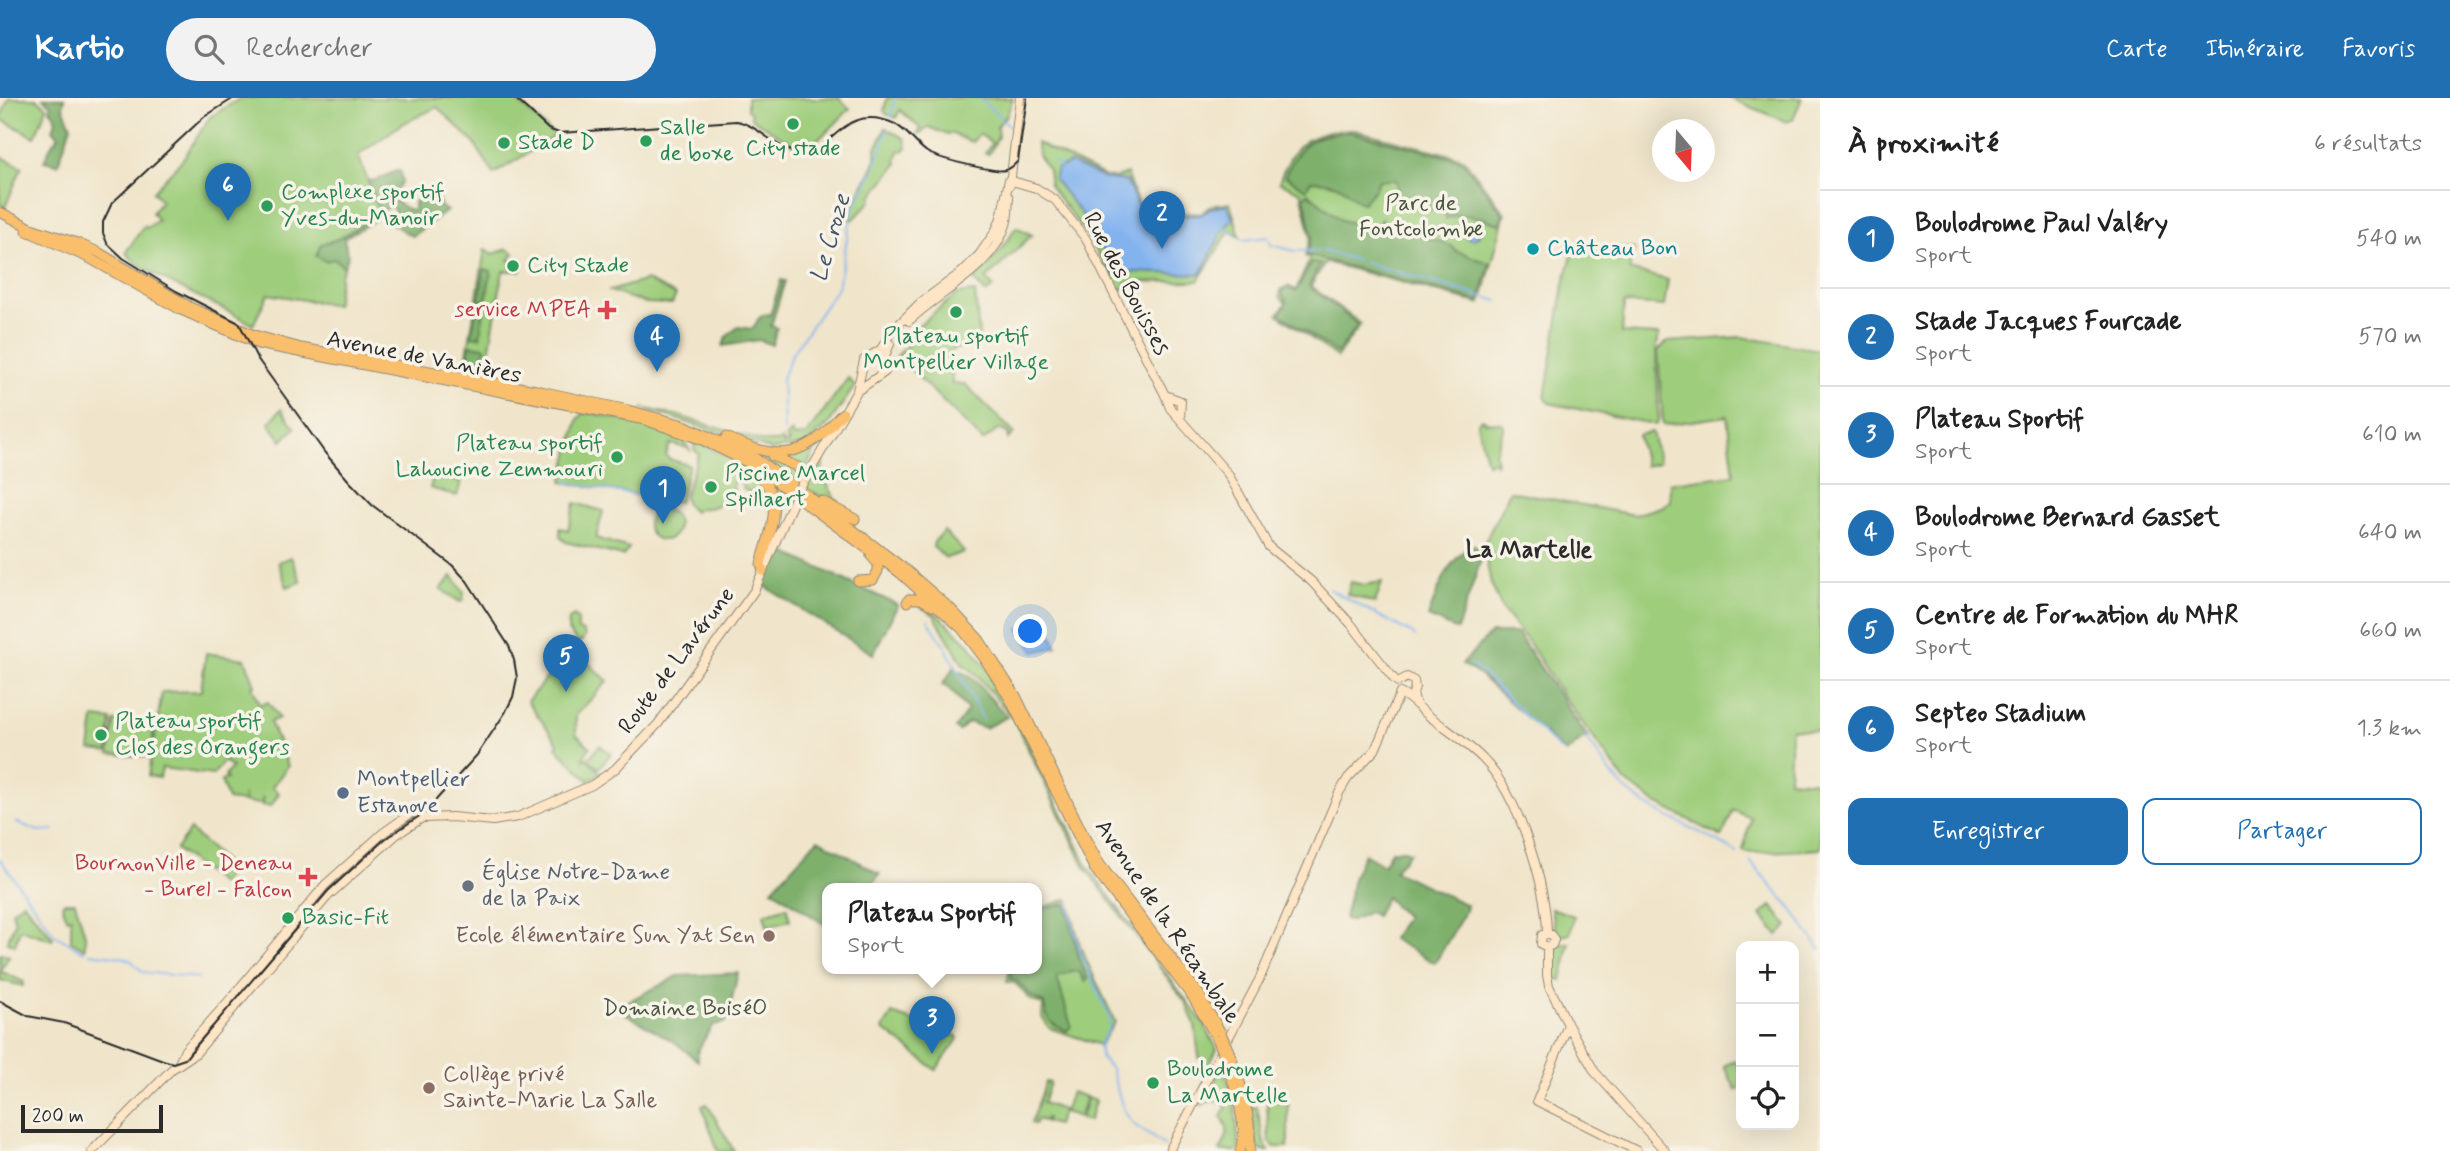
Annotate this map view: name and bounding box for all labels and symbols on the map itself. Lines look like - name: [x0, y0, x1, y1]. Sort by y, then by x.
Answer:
- place label: Salle de boxe: [660, 113, 734, 169]
- marker: City stade: [785, 116, 801, 132]
- north arrow: [1652, 119, 1715, 182]
- place label: Stade D: [518, 128, 595, 158]
- marker: Salle de boxe: [638, 133, 654, 149]
- place label: City stade: [745, 134, 841, 164]
- marker: Stade D: [496, 135, 512, 151]
- pin: 6: [205, 163, 251, 221]
- place label: Complexe sportif Yves-du-Manoir: [281, 178, 445, 234]
- water label: Le Croze: [804, 189, 859, 285]
- park label: Parc de Fontcolombe: [1359, 189, 1483, 245]
- pin: 2: [1139, 191, 1185, 249]
- marker: Complexe sportif Yves-du-Manoir: [259, 198, 275, 214]
- street label: Rue des Bouisses: [1076, 207, 1176, 361]
- place label: Château Bon: [1547, 234, 1678, 264]
- marker: Château Bon: [1525, 241, 1541, 257]
- place label: City Stade: [527, 251, 629, 281]
- marker: City Stade: [505, 258, 521, 274]
- place label: service MPEA: [454, 295, 591, 325]
- marker: service MPEA: [597, 300, 617, 320]
- marker: Plateau sportif Montpellier Village: [948, 304, 964, 320]
- pin: 4: [634, 314, 680, 372]
- place label: Plateau sportif Montpellier Village: [863, 322, 1049, 380]
- street label: Avenue de Vanières: [324, 324, 524, 392]
- place label: Plateau sportif Lahoucine Zemmouri: [396, 429, 603, 485]
- marker: Plateau sportif Lahoucine Zemmouri: [609, 449, 625, 465]
- place label: Piscine Marcel Spillaert: [725, 459, 865, 515]
- pin: 1: [640, 466, 686, 524]
- marker: Piscine Marcel Spillaert: [703, 479, 719, 495]
- district label: La Martelle: [1466, 535, 1592, 566]
- street label: Route de Lavérune: [612, 581, 742, 741]
- your location: [1013, 614, 1047, 648]
- pin: 5: [543, 634, 589, 692]
- place label: Plateau sportif Clos des Orangers: [115, 707, 290, 765]
- marker: Plateau sportif Clos des Orangers: [93, 727, 109, 743]
- place label: Montpellier Estanove: [357, 765, 471, 821]
- marker: Montpellier Estanove: [335, 785, 351, 801]
- street label: Avenue de la Récambale: [1087, 814, 1247, 1030]
- place label: BournonVille - Deneau - Burel - Falcon: [75, 849, 292, 905]
- place label: Église Notre-Dame de la Paix: [482, 857, 670, 914]
- marker: BournonVille - Deneau - Burel - Falcon: [298, 867, 318, 887]
- marker: Église Notre-Dame de la Paix: [460, 878, 476, 894]
- place label: Basic-Fit: [302, 903, 389, 933]
- marker: Basic-Fit: [280, 910, 296, 926]
- place label: Ecole élémentaire Sun Yat Sen: [456, 921, 755, 951]
- marker: Ecole élémentaire Sun Yat Sen: [761, 928, 777, 944]
- park label: Domaine BoiséO: [603, 994, 767, 1024]
- pin: 3: [909, 996, 955, 1054]
- place label: Boulodrome La Martelle: [1167, 1055, 1288, 1111]
- place label: Collège privé Sainte-Marie La Salle: [443, 1060, 658, 1116]
- marker: Boulodrome La Martelle: [1145, 1075, 1161, 1091]
- marker: Collège privé Sainte-Marie La Salle: [421, 1080, 437, 1096]
- scale bar: [21, 1102, 163, 1134]

